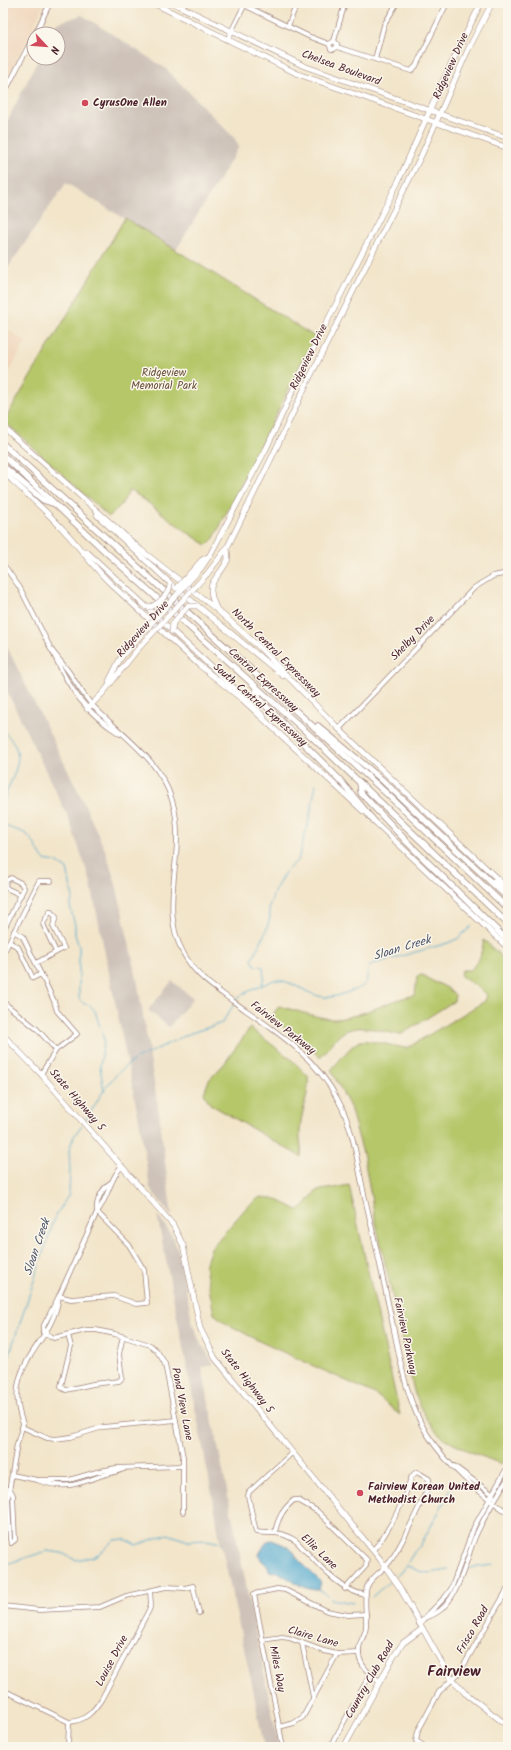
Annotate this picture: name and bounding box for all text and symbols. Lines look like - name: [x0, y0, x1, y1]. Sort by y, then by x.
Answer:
- north arrow: [26, 26, 66, 66]
- street label: Ridgeview Drive: [428, 30, 474, 102]
- text: N: [44, 43, 64, 57]
- street label: Chelsea Boulevard: [299, 45, 384, 91]
- place label: CyrusOne Allen: [93, 94, 167, 112]
- marker: CyrusOne Allen: [80, 98, 90, 108]
- street label: Ridgeview Drive: [285, 321, 333, 393]
- park label: Ridgeview Memorial Park: [131, 364, 198, 395]
- street label: Ridgeview Drive: [112, 596, 174, 662]
- street label: North Central Expressway: [229, 606, 323, 700]
- street label: Shelby Drive: [386, 611, 440, 665]
- street label: Central Expressway: [225, 645, 301, 715]
- street label: South Central Expressway: [209, 659, 312, 752]
- water label: Sloan Creek: [371, 930, 435, 966]
- street label: Fairview Parkway: [246, 997, 320, 1060]
- street label: State Highway 5: [45, 1065, 110, 1136]
- water label: Sloan Creek: [18, 1214, 56, 1278]
- street label: Fairview Parkway: [388, 1296, 422, 1377]
- street label: State Highway 5: [216, 1345, 279, 1418]
- street label: Pond View Lane: [166, 1366, 198, 1442]
- place label: Fairview Korean United Methodist Church: [368, 1478, 481, 1509]
- marker: Fairview Korean United Methodist Church: [355, 1488, 365, 1498]
- street label: Ellie Lane: [296, 1530, 342, 1574]
- street label: Frisco Road: [452, 1602, 494, 1657]
- street label: Claire Lane: [286, 1621, 341, 1653]
- street label: Louise Drive: [91, 1632, 133, 1690]
- street label: Country Club Road: [340, 1637, 400, 1722]
- street label: Miles Way: [264, 1644, 290, 1695]
- district label: Fairview: [427, 1660, 481, 1684]

